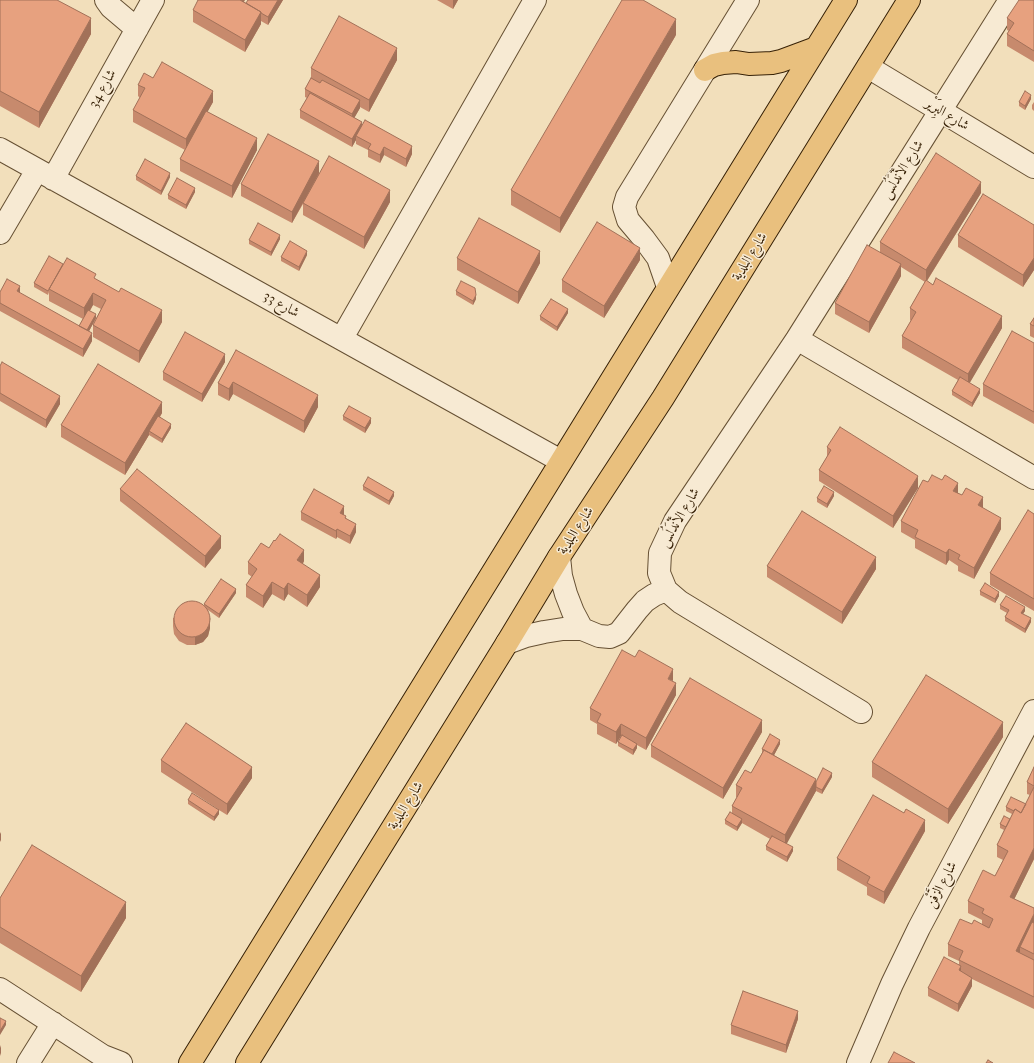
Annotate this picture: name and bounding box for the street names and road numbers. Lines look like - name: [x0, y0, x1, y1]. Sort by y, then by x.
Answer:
- street label: شارع 34: [86, 67, 120, 111]
- street label: شارع البِرَيْر: [922, 95, 972, 135]
- street label: شارع الأنْدَلُس: [878, 138, 928, 202]
- street label: شارع البلدية: [729, 230, 771, 284]
- street label: شارع 33: [260, 288, 302, 322]
- street label: شارع الأنْدَلُس: [656, 485, 704, 551]
- street label: شارع البلدية: [554, 504, 598, 558]
- street label: شارع البلدية: [385, 779, 427, 833]
- street label: شارع الزَّفْن: [923, 859, 961, 911]

